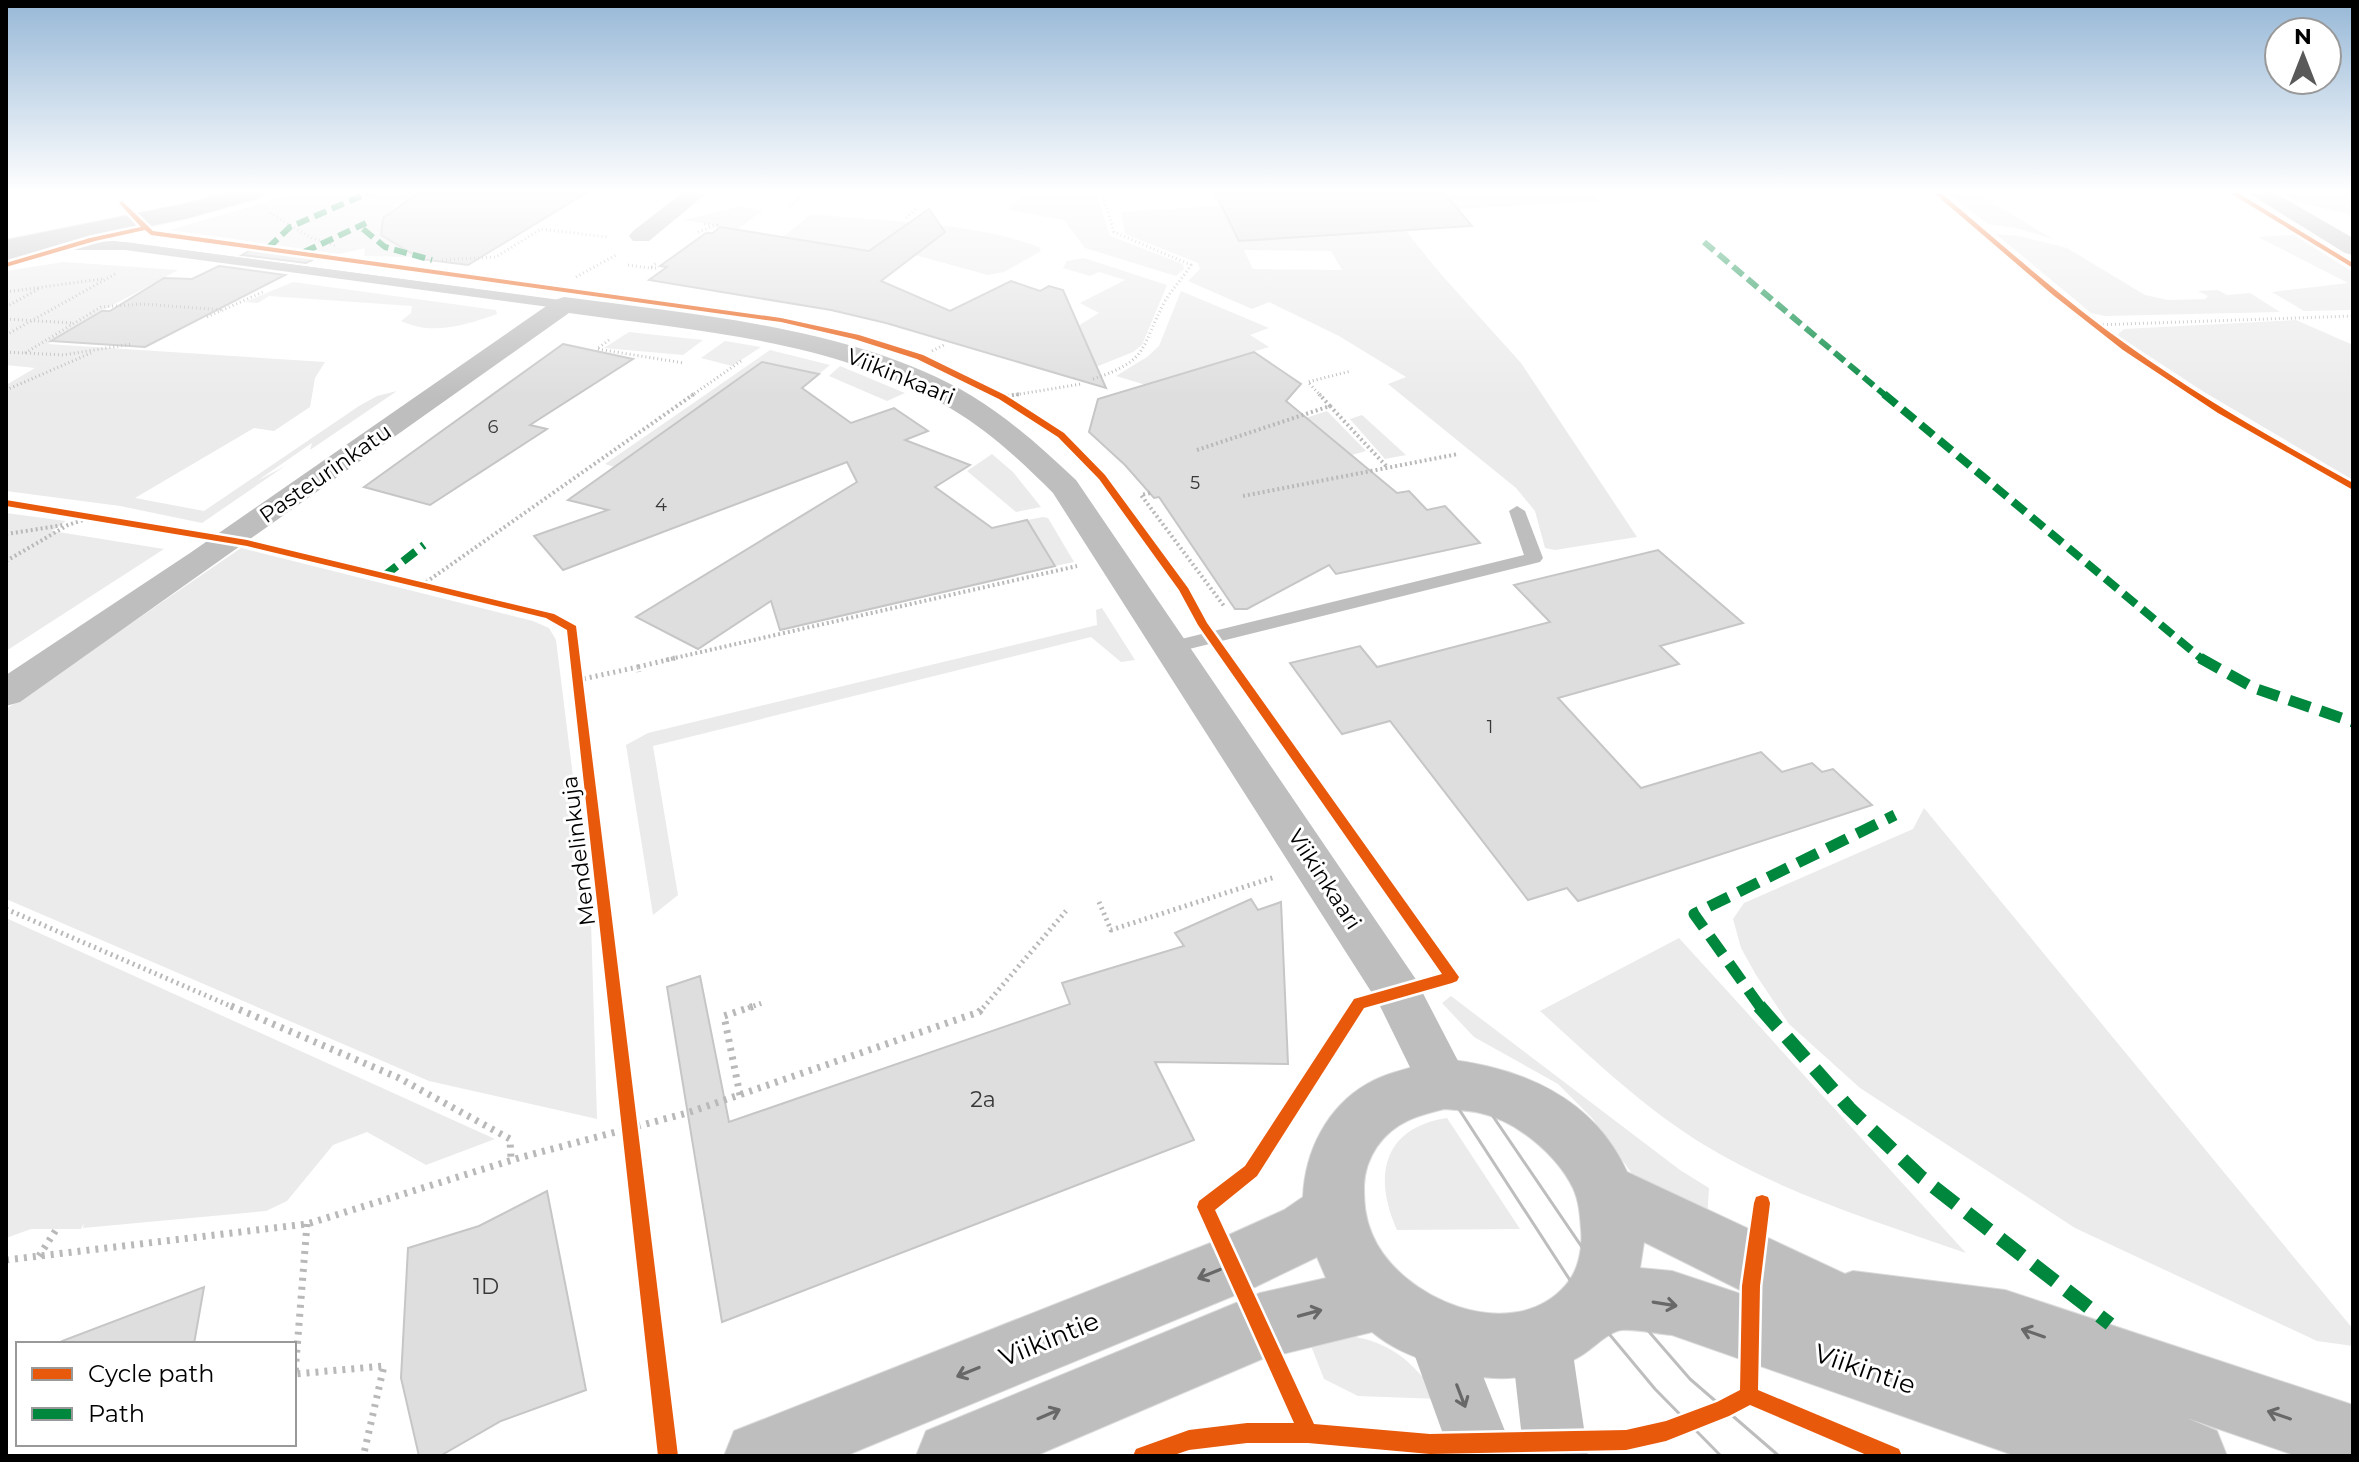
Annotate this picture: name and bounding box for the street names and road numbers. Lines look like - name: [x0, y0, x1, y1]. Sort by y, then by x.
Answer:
- street label: Viikinkaari: [843, 343, 959, 410]
- street label: Pasteurinkatu: [254, 418, 396, 529]
- street label: Mendelinkuja: [556, 774, 601, 927]
- street label: Viikinkaari: [1282, 824, 1367, 935]
- street label: Viikintie: [994, 1304, 1104, 1374]
- street label: Viikintie: [1810, 1337, 1920, 1401]

